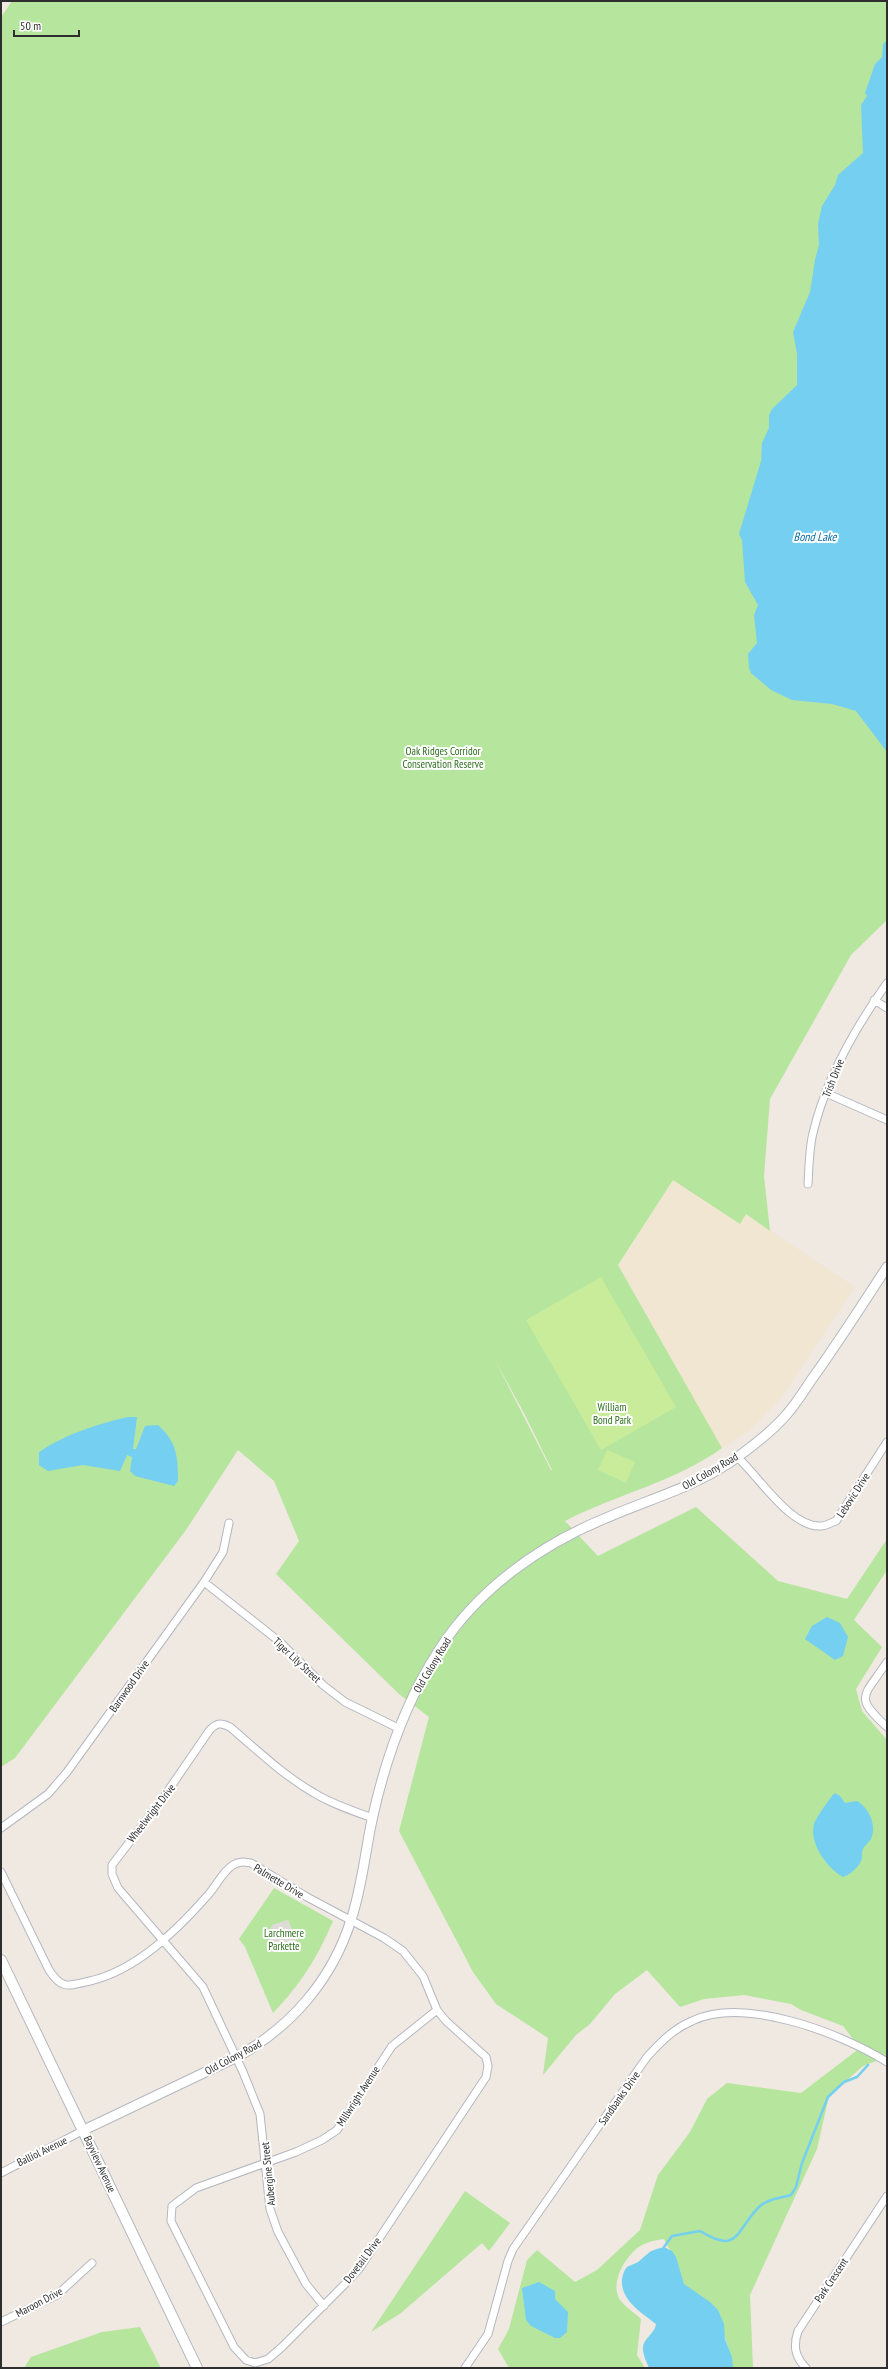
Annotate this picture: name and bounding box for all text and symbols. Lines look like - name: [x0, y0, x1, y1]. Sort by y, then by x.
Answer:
- scale bar: [14, 12, 79, 38]
- text: 50 m: [20, 18, 41, 33]
- water label: Bond Lake: [794, 529, 838, 544]
- park label: Oak Ridges Corridor Conservation Reserve: [402, 744, 484, 771]
- street label: Trish Drive: [819, 1056, 847, 1099]
- park label: William Bond Park: [593, 1400, 632, 1427]
- street label: Old Colony Road: [680, 1449, 741, 1493]
- street label: Lebovic Drive: [833, 1470, 873, 1520]
- street label: Tiger Lily Street: [270, 1634, 324, 1686]
- street label: Old Colony Road: [410, 1635, 454, 1695]
- street label: Barnwood Drive: [106, 1657, 152, 1715]
- street label: Wheelwright Drive: [124, 1781, 179, 1845]
- street label: Palmette Drive: [251, 1861, 307, 1902]
- park label: Larchmere Parkette: [264, 1926, 304, 1953]
- street label: Old Colony Road: [202, 2036, 264, 2078]
- street label: Millwright Avenue: [333, 2063, 383, 2129]
- street label: Sandbanks Drive: [595, 2068, 643, 2128]
- street label: Balliol Avenue: [15, 2133, 70, 2169]
- street label: Bayview Avenue: [81, 2133, 119, 2195]
- street label: Aubergine Street: [258, 2141, 278, 2207]
- street label: Dovetail Drive: [340, 2234, 384, 2286]
- street label: Park Crescent: [811, 2255, 851, 2305]
- street label: Maroon Drive: [13, 2284, 65, 2320]

